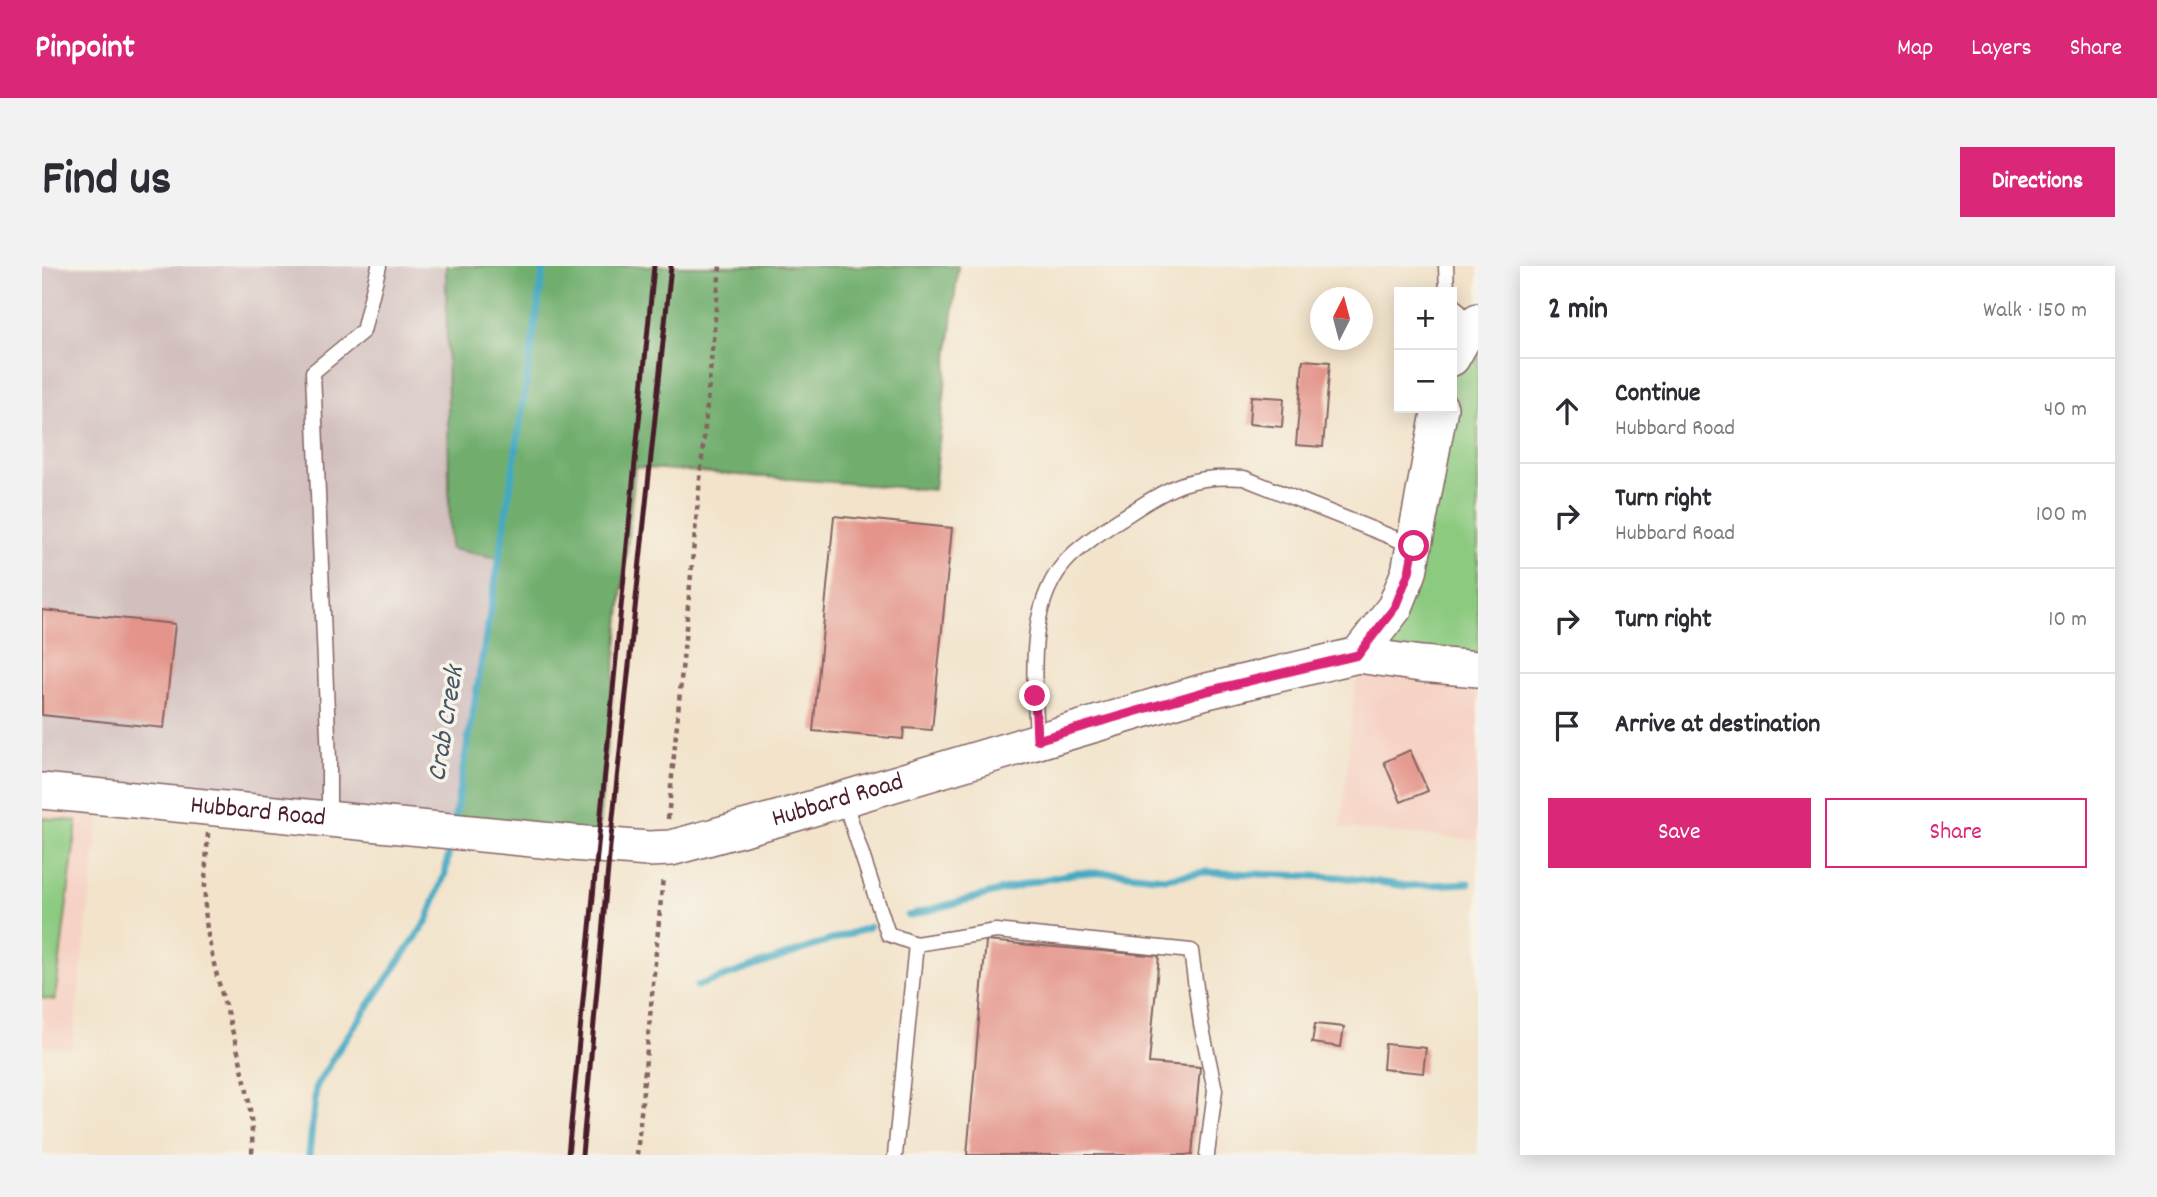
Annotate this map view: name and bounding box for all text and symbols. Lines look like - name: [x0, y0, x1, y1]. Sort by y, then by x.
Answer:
- text: Pinpoint: [35, 26, 135, 73]
- text: Map: [1897, 32, 1933, 66]
- text: Layers: [1971, 32, 2032, 66]
- text: Share: [2070, 32, 2122, 66]
- text: Find us: [42, 147, 171, 217]
- button: Directions: [1960, 147, 2115, 217]
- north arrow: [1310, 287, 1373, 350]
- map controls: [1394, 287, 1457, 413]
- button: +: [1394, 287, 1457, 350]
- text: 2 min: [1548, 290, 1608, 333]
- text: Walk · 150 m: [1983, 295, 2087, 328]
- button: −: [1394, 350, 1457, 413]
- text: Continue: [1615, 376, 1700, 413]
- icon: ahead: [1548, 392, 1586, 430]
- text: 40 m: [2044, 394, 2087, 427]
- text: Hubbard Road: [1615, 413, 1735, 446]
- text: Turn right: [1615, 481, 1712, 518]
- icon: right: [1548, 497, 1586, 535]
- text: 100 m: [2036, 499, 2087, 532]
- text: Hubbard Road: [1615, 518, 1735, 551]
- route start: [1398, 530, 1429, 561]
- icon: right: [1548, 602, 1586, 640]
- text: Turn right: [1615, 602, 1712, 639]
- text: 10 m: [2048, 604, 2087, 637]
- water label: Crab Creek: [419, 661, 477, 785]
- route end: [1019, 680, 1050, 711]
- icon: arrive: [1548, 707, 1586, 745]
- text: Arrive at destination: [1615, 707, 1820, 744]
- street label: Hubbard Road: [768, 764, 908, 838]
- street label: Hubbard Road: [189, 787, 327, 837]
- button: Save: [1548, 798, 1811, 868]
- button: Share: [1825, 798, 2087, 868]

